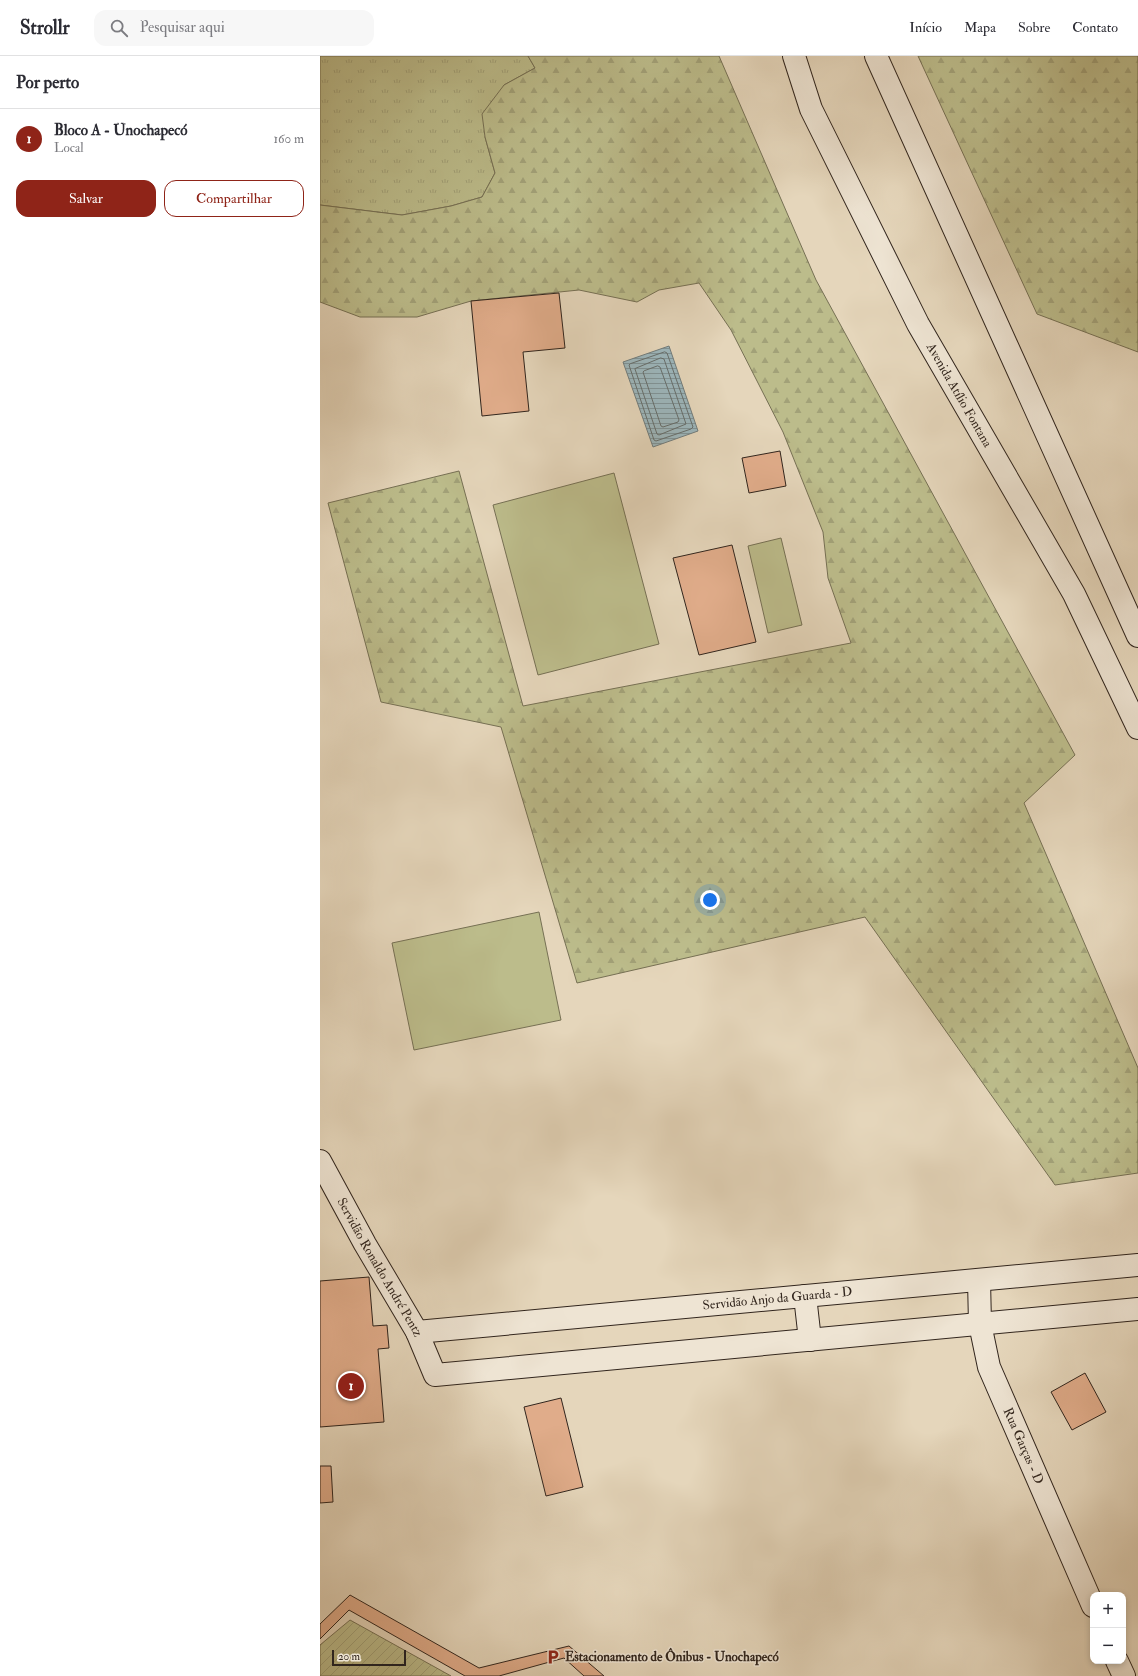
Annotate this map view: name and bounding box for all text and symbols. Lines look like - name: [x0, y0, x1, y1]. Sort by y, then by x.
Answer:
- search box: [94, 10, 374, 46]
- text: Strollr: [20, 16, 70, 40]
- icon: search: [108, 17, 130, 39]
- text: Pesquisar aqui: [140, 18, 225, 37]
- text: Início: [909, 19, 942, 36]
- text: Mapa: [964, 19, 996, 36]
- text: Sobre: [1018, 19, 1050, 36]
- text: Contato: [1072, 19, 1118, 36]
- text: Por perto: [16, 72, 79, 93]
- text: Bloco A - Unochapecó: [54, 121, 188, 140]
- text: 1: [27, 131, 31, 147]
- text: 160 m: [273, 131, 304, 147]
- text: Local: [54, 140, 84, 156]
- button: Salvar: [16, 180, 156, 217]
- button: Compartilhar: [164, 180, 304, 217]
- street label: Avenida Atílio Fontana: [922, 339, 996, 451]
- your location: [700, 890, 720, 910]
- street label: Servidão Ronaldo André Pentz: [333, 1195, 426, 1340]
- street label: Servidão Anjo da Guarda - D: [702, 1284, 853, 1313]
- pin: 1: [338, 1371, 364, 1401]
- street label: Rua Garças - D: [1000, 1405, 1047, 1487]
- map controls: [1090, 1592, 1126, 1664]
- button: +: [1090, 1592, 1126, 1628]
- button: −: [1090, 1628, 1126, 1664]
- place label: Estacionamento de Ônibus - Unochapecó: [565, 1647, 779, 1666]
- scale bar: [332, 1648, 406, 1667]
- parking icon: Estacionamento de Ônibus - Unochapecó: [544, 1648, 562, 1666]
- text: 20 m: [338, 1650, 360, 1663]

